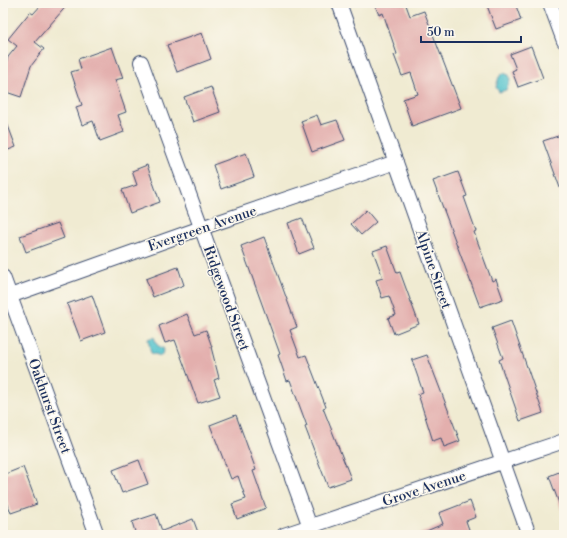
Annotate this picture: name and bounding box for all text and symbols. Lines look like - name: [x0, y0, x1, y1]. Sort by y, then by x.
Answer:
- scale bar: [421, 18, 521, 44]
- text: 50 m: [427, 25, 455, 40]
- street label: Evergreen Avenue: [145, 202, 259, 256]
- street label: Alpine Street: [411, 226, 455, 311]
- street label: Ridgewood Street: [199, 243, 253, 353]
- street label: Oakhurst Street: [24, 356, 75, 456]
- street label: Grove Avenue: [380, 467, 468, 511]

